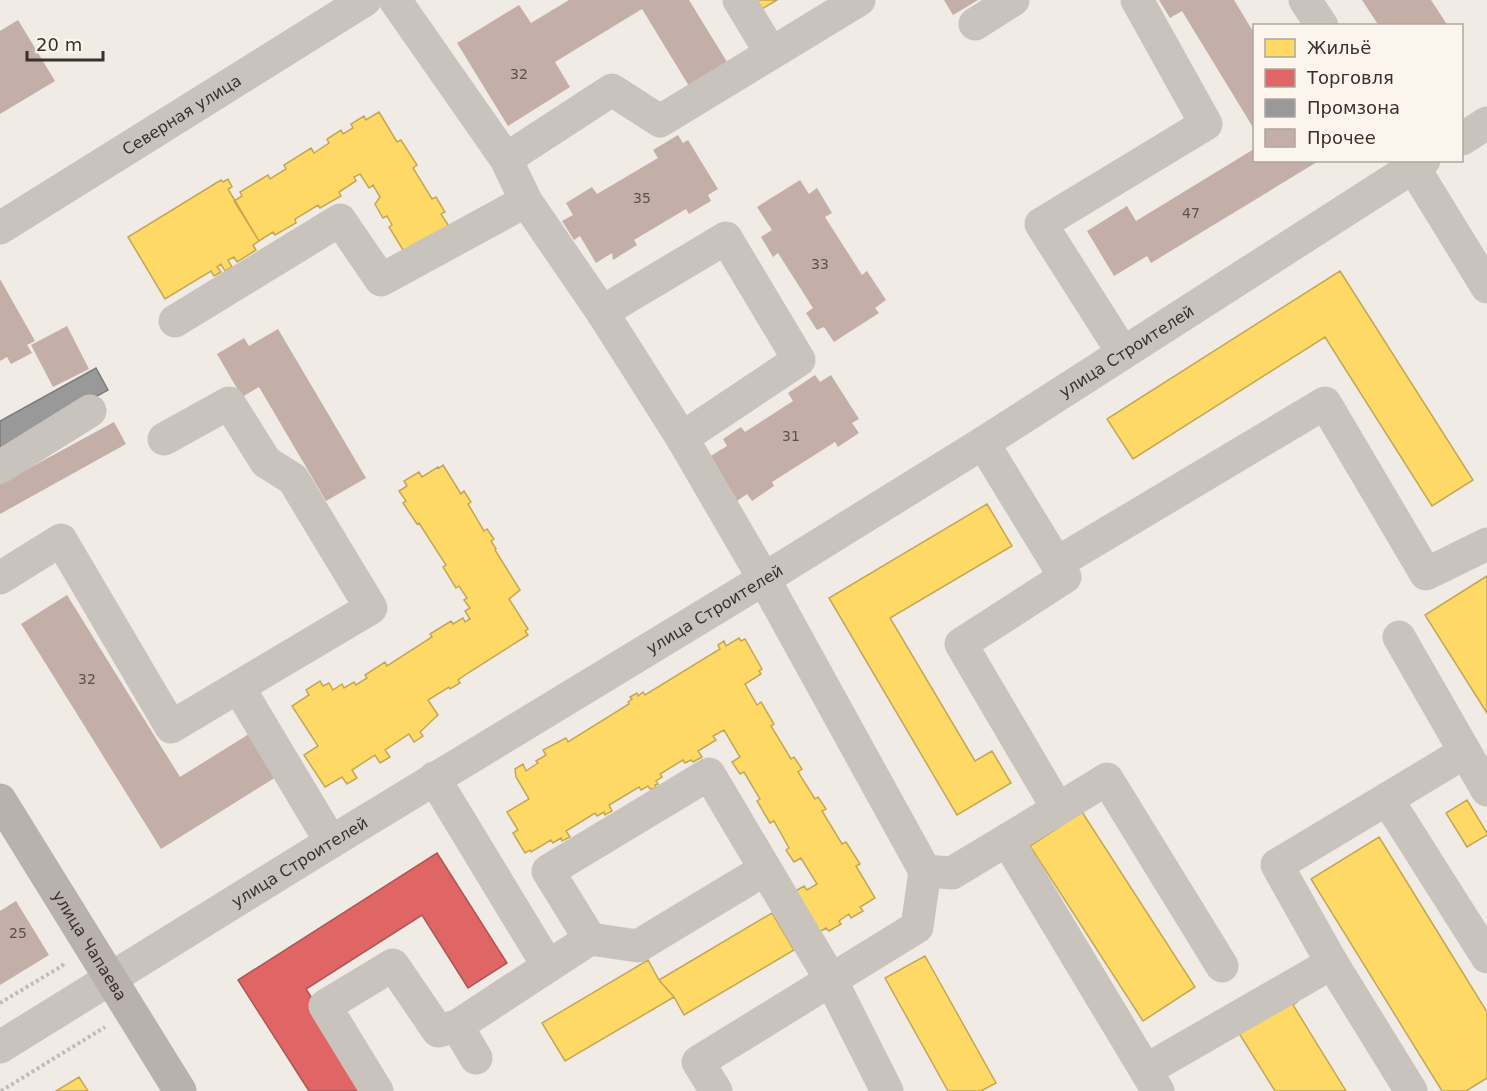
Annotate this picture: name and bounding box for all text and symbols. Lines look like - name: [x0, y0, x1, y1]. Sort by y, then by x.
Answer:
- scale bar: [27, 24, 104, 62]
- legend: [1253, 24, 1463, 162]
- text: 20 m: [36, 34, 82, 55]
- text: Жильё: [1307, 37, 1371, 58]
- house number: 32: [510, 66, 528, 82]
- text: Торговля: [1306, 67, 1394, 88]
- street label: Северная улица: [119, 70, 244, 159]
- text: Промзона: [1307, 97, 1400, 118]
- text: Прочее: [1307, 127, 1376, 148]
- house number: 35: [633, 190, 651, 206]
- house number: 47: [1182, 205, 1200, 221]
- house number: 33: [811, 256, 829, 272]
- street label: улица Строителей: [1055, 301, 1197, 401]
- house number: 31: [782, 428, 800, 444]
- street label: улица Строителей: [643, 560, 786, 658]
- house number: 32: [78, 671, 96, 687]
- street label: улица Строителей: [228, 813, 371, 911]
- street label: улица Чапаева: [49, 887, 131, 1004]
- house number: 25: [9, 925, 27, 941]

